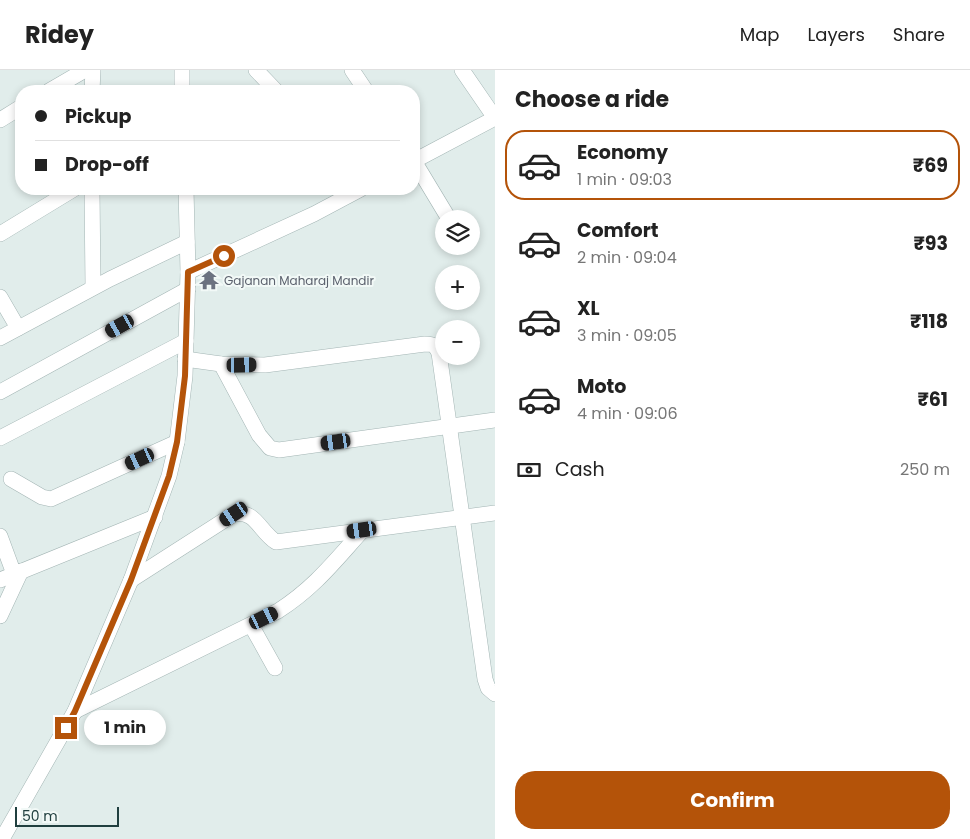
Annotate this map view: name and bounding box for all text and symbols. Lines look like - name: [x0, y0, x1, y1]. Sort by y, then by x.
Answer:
- text: Ridey: [25, 18, 94, 51]
- text: Map: [740, 22, 780, 47]
- text: Layers: [808, 22, 865, 47]
- text: Share: [893, 22, 945, 47]
- text: Choose a ride: [515, 84, 669, 115]
- text: Pickup: [65, 103, 131, 130]
- text: Economy: [577, 139, 668, 166]
- icon: car: [517, 143, 562, 188]
- text: Drop-off: [65, 151, 149, 178]
- text: ₹69: [913, 152, 948, 179]
- text: 1 min · 09:03: [577, 168, 672, 191]
- map controls: [435, 210, 480, 365]
- button: layers: [435, 210, 480, 255]
- text: Comfort: [577, 217, 659, 244]
- icon: car: [517, 221, 562, 266]
- text: ₹93: [913, 230, 948, 257]
- route start: [213, 245, 235, 267]
- text: 2 min · 09:04: [577, 246, 677, 269]
- button: +: [435, 265, 480, 310]
- temple icon: Gajanan Maharaj Mandir: [198, 269, 220, 291]
- place label: Gajanan Maharaj Mandir: [224, 272, 374, 289]
- text: XL: [577, 295, 600, 322]
- icon: car: [517, 299, 562, 344]
- text: ₹118: [910, 308, 948, 335]
- car: [103, 312, 136, 340]
- button: −: [435, 320, 480, 365]
- text: 3 min · 09:05: [577, 324, 677, 347]
- car: [226, 357, 257, 373]
- text: Moto: [577, 373, 626, 400]
- icon: car: [517, 377, 562, 422]
- text: ₹61: [917, 386, 948, 413]
- text: 4 min · 09:06: [577, 402, 678, 425]
- car: [320, 432, 351, 452]
- car: [123, 446, 156, 472]
- icon: cash: [515, 456, 543, 484]
- text: Cash: [555, 456, 605, 483]
- text: 250 m: [900, 458, 950, 481]
- car: [217, 499, 250, 529]
- car: [346, 520, 377, 540]
- car: [247, 605, 280, 631]
- callout: 1 min: [84, 710, 166, 746]
- text: 1 min: [104, 716, 146, 739]
- route end: [55, 717, 77, 739]
- button: Confirm: [515, 771, 950, 829]
- scale bar: [15, 804, 119, 827]
- text: 50 m: [22, 806, 58, 826]

